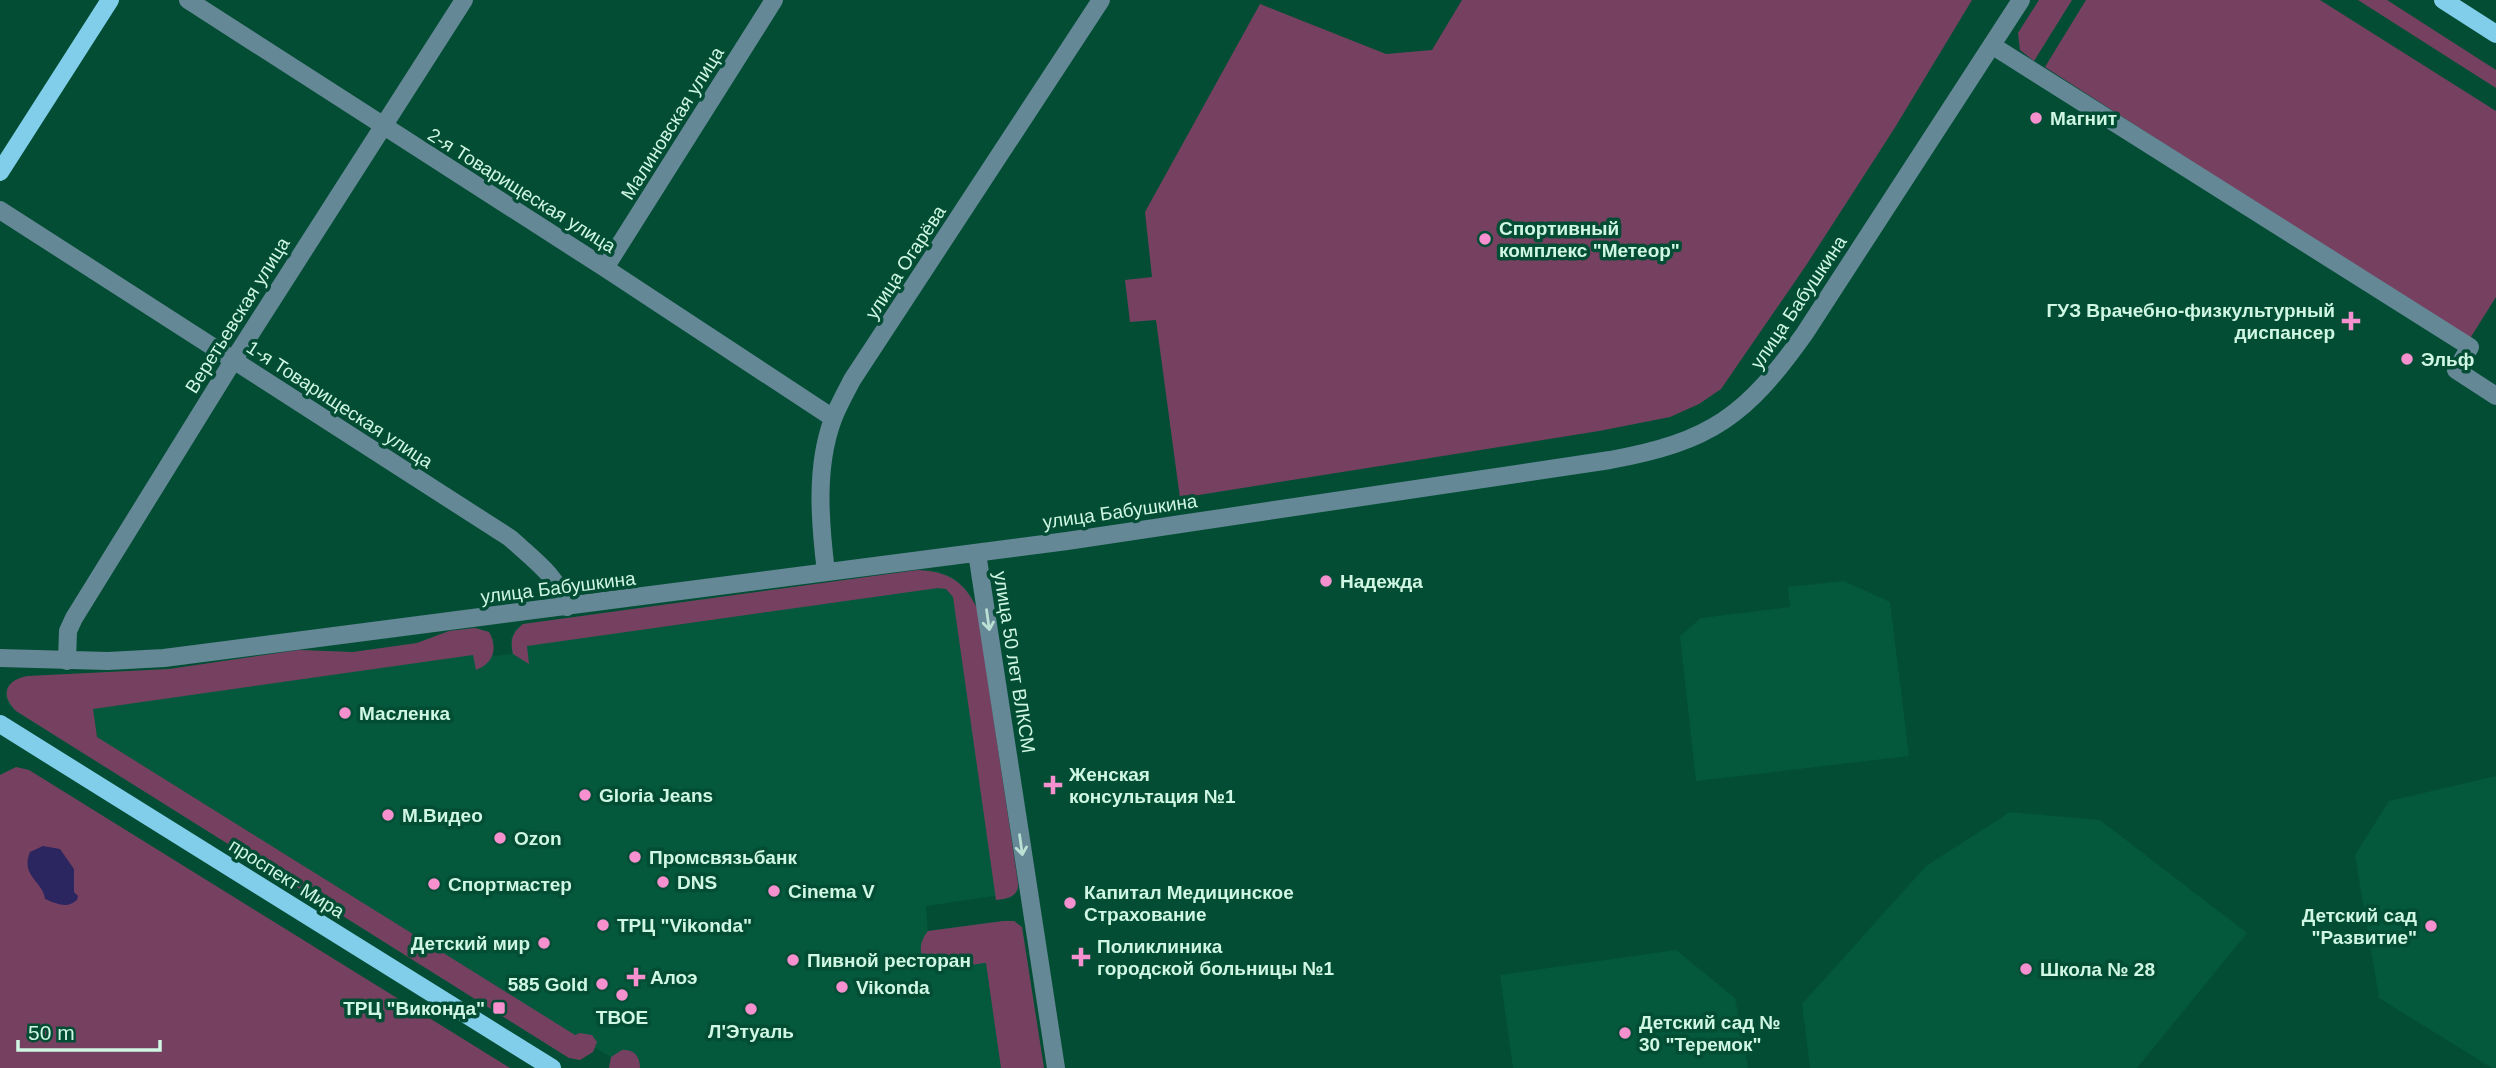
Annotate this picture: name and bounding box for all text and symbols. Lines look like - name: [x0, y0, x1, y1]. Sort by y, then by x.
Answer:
- street label: Малиновская улица: [617, 43, 728, 203]
- place label: Магнит: [2050, 108, 2117, 129]
- marker: Магнит: [2028, 110, 2044, 126]
- street label: 2-я Товарищеская улица: [424, 124, 620, 257]
- street label: улица Огарёва: [861, 201, 950, 323]
- place label: Спортивный комплекс "Метеор": [1499, 218, 1680, 261]
- marker: Спортивный комплекс "Метеор": [1477, 231, 1493, 247]
- street label: улица Бабушкина: [1746, 231, 1851, 373]
- street label: Веретьевская улица: [181, 233, 294, 397]
- place label: ГУЗ Врачебно-физкультурный диспансер: [2047, 300, 2335, 343]
- marker: ГУЗ Врачебно-физкультурный диспансер: [2341, 311, 2361, 331]
- street label: 1-я Товарищеская улица: [243, 336, 437, 473]
- place label: Эльф: [2421, 349, 2474, 370]
- marker: Эльф: [2399, 351, 2415, 367]
- street label: улица Бабушкина: [1041, 490, 1199, 533]
- street label: улица Бабушкина: [479, 568, 637, 607]
- street label: улица 50 лет ВЛКСМ: [990, 570, 1039, 755]
- place label: Надежда: [1340, 571, 1423, 592]
- marker: Надежда: [1318, 573, 1334, 589]
- one-way arrow: [981, 608, 994, 631]
- place label: Масленка: [359, 703, 451, 724]
- marker: Масленка: [337, 705, 353, 721]
- place label: Женская консультация №1: [1068, 764, 1236, 807]
- marker: Женская консультация №1: [1043, 775, 1063, 795]
- place label: Gloria Jeans: [599, 785, 713, 806]
- marker: Gloria Jeans: [577, 787, 593, 803]
- place label: М.Видео: [402, 805, 483, 826]
- marker: М.Видео: [380, 807, 396, 823]
- place label: Ozon: [514, 828, 562, 849]
- marker: Ozon: [492, 830, 508, 846]
- one-way arrow: [1015, 833, 1028, 856]
- street label: проспект Мира: [225, 835, 349, 922]
- place label: Промсвязьбанк: [649, 847, 797, 868]
- marker: Промсвязьбанк: [627, 849, 643, 865]
- place label: DNS: [677, 872, 717, 893]
- place label: Спортмастер: [448, 874, 572, 895]
- marker: DNS: [655, 874, 671, 890]
- marker: Спортмастер: [426, 876, 442, 892]
- place label: Cinema V: [788, 881, 875, 902]
- place label: Капитал Медицинское Страхование: [1084, 882, 1294, 925]
- marker: Cinema V: [766, 883, 782, 899]
- marker: Капитал Медицинское Страхование: [1062, 895, 1078, 911]
- place label: Детский сад "Развитие": [2302, 905, 2417, 948]
- place label: ТРЦ "Vikonda": [617, 915, 752, 936]
- marker: ТРЦ "Vikonda": [595, 917, 611, 933]
- marker: Детский сад "Развитие": [2423, 918, 2439, 934]
- place label: Детский мир: [411, 933, 530, 954]
- marker: Детский мир: [536, 935, 552, 951]
- place label: Поликлиника городской больницы №1: [1097, 936, 1335, 979]
- marker: Поликлиника городской больницы №1: [1071, 947, 1091, 967]
- place label: Пивной ресторан: [807, 950, 971, 971]
- marker: Пивной ресторан: [785, 952, 801, 968]
- place label: Школа № 28: [2040, 959, 2155, 980]
- marker: Школа № 28: [2018, 961, 2034, 977]
- place label: Алоэ: [650, 967, 697, 988]
- marker: Алоэ: [628, 969, 644, 985]
- place label: 585 Gold: [508, 974, 588, 995]
- marker: 585 Gold: [594, 976, 610, 992]
- place label: Vikonda: [856, 977, 930, 998]
- marker: Vikonda: [834, 979, 850, 995]
- marker: ТВОЕ: [614, 987, 630, 1003]
- place label: ТРЦ "Виконда": [343, 998, 485, 1019]
- marker: ТРЦ "Виконда": [491, 1000, 507, 1016]
- marker: Л'Этуаль: [743, 1001, 759, 1017]
- place label: ТВОЕ: [596, 1007, 648, 1028]
- scale bar: [18, 1009, 159, 1052]
- place label: Детский сад № 30 "Теремок": [1639, 1012, 1781, 1055]
- text: 50 m: [28, 1021, 75, 1044]
- place label: Л'Этуаль: [708, 1021, 794, 1042]
- marker: Детский сад № 30 "Теремок": [1617, 1025, 1633, 1041]

